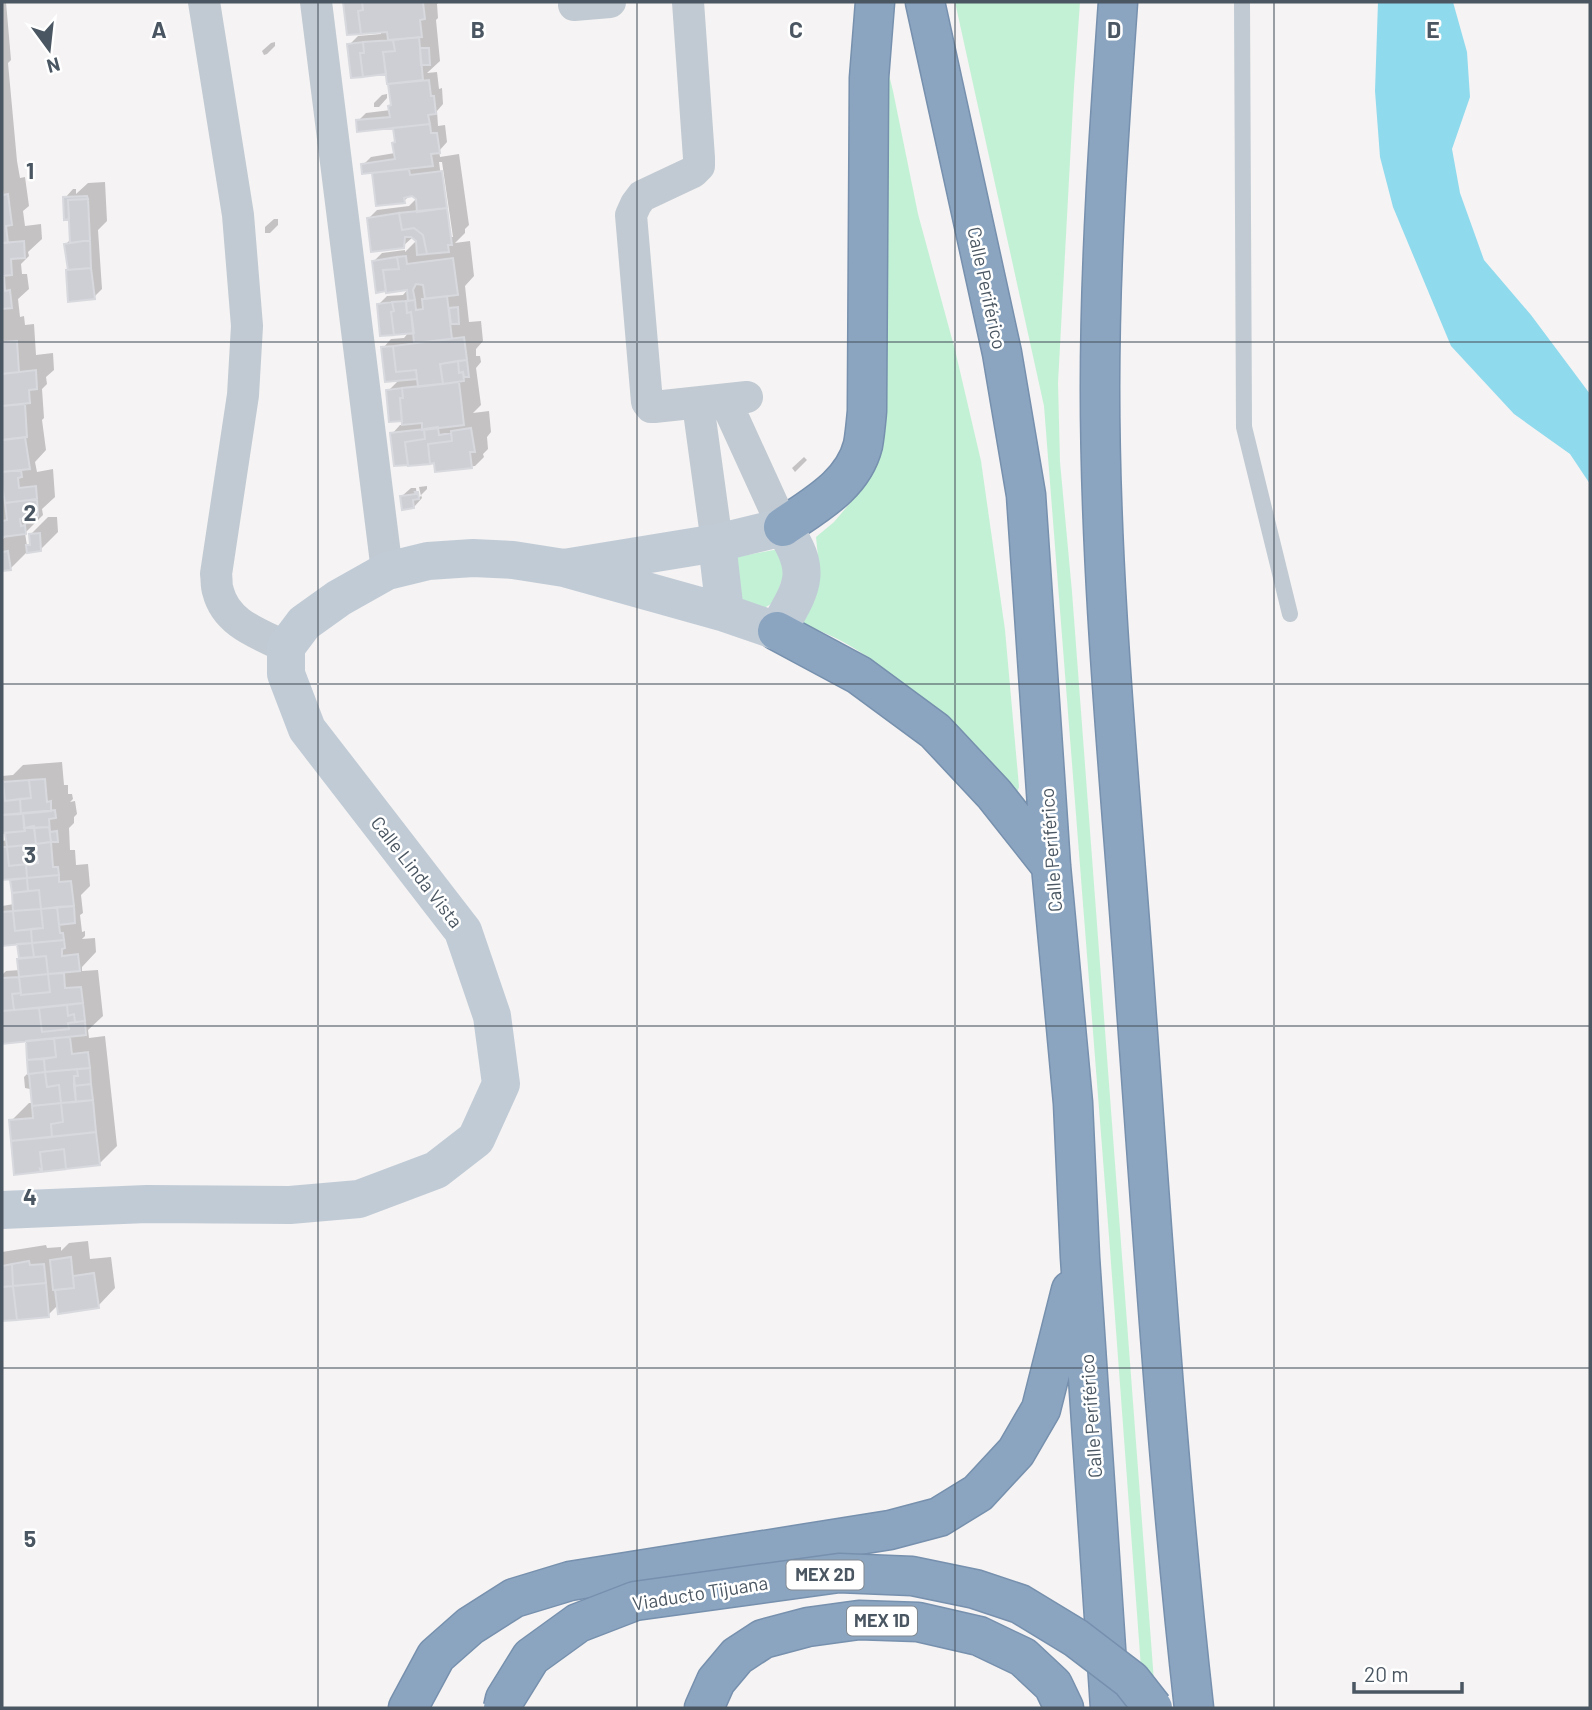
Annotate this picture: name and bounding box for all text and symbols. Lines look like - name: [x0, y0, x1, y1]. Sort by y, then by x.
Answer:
- north arrow: [14, 14, 84, 84]
- text: A: [151, 15, 167, 43]
- text: B: [471, 15, 485, 43]
- text: C: [789, 15, 803, 43]
- text: D: [1107, 15, 1121, 43]
- text: E: [1426, 15, 1440, 43]
- text: N: [44, 53, 63, 79]
- text: 1: [26, 156, 34, 184]
- street label: Calle Periférico: [963, 225, 1012, 351]
- text: 2: [24, 498, 36, 526]
- street label: Calle Periférico: [1035, 787, 1066, 913]
- street label: Calle Linda Vista: [367, 811, 468, 932]
- text: 3: [24, 840, 36, 868]
- text: 4: [23, 1182, 37, 1210]
- street label: Calle Periférico: [1075, 1353, 1106, 1479]
- text: 5: [24, 1524, 36, 1552]
- road number: MEX 2D: [786, 1560, 864, 1590]
- street label: Viaducto Tijuana: [630, 1570, 769, 1615]
- road number: MEX 1D: [847, 1606, 917, 1636]
- scale bar: [1354, 1650, 1462, 1694]
- text: 20 m: [1364, 1661, 1409, 1686]

